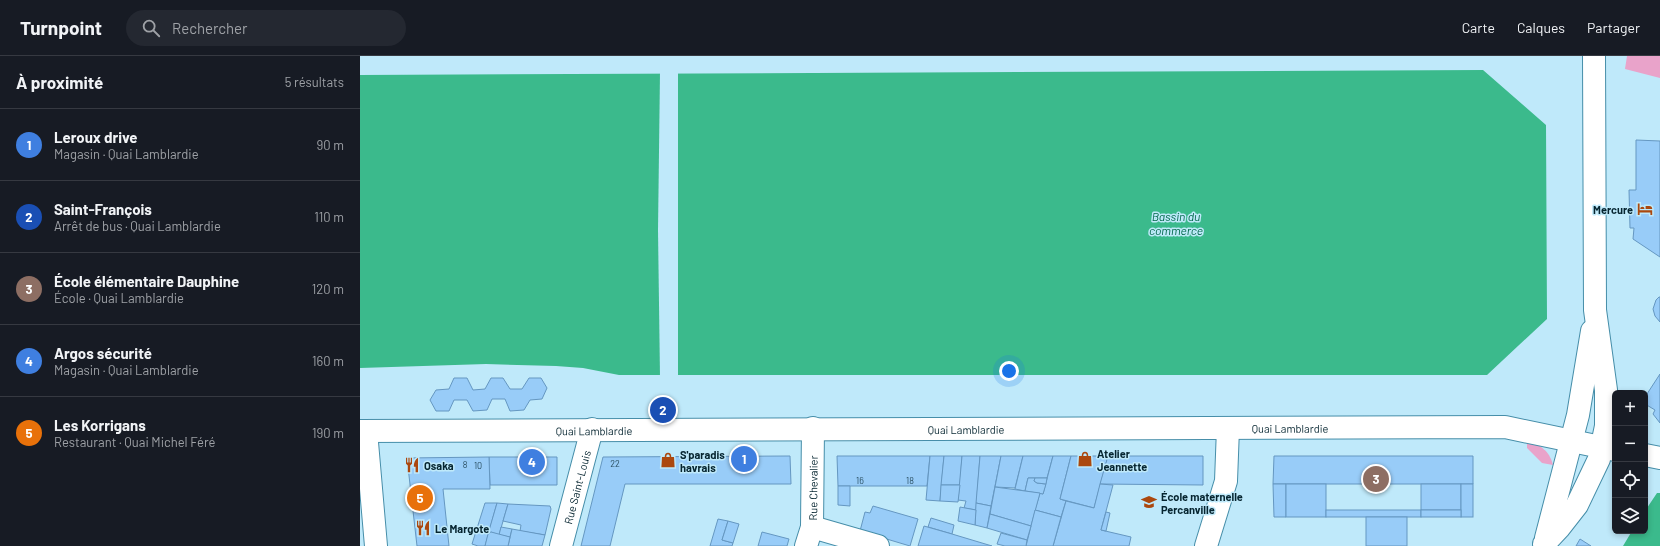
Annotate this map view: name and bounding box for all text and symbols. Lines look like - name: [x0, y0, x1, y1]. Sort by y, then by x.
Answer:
- search box: [126, 10, 406, 46]
- text: Turnpoint: [20, 16, 102, 39]
- icon: search: [140, 17, 162, 39]
- text: Rechercher: [172, 19, 248, 37]
- text: Carte: [1462, 19, 1495, 36]
- text: Calques: [1517, 19, 1565, 36]
- text: Partager: [1587, 19, 1640, 36]
- text: À proximité: [16, 72, 103, 92]
- text: 5 résultats: [285, 74, 344, 90]
- text: Leroux drive: [54, 128, 137, 146]
- text: 1: [27, 137, 31, 153]
- text: 90 m: [317, 137, 344, 153]
- text: Magasin · Quai Lamblardie: [54, 146, 199, 162]
- text: Saint-François: [54, 200, 152, 218]
- hotel icon: Mercure: [1636, 200, 1654, 218]
- place label: Mercure: [1593, 203, 1633, 216]
- text: 2: [25, 209, 33, 225]
- text: 110 m: [314, 209, 344, 225]
- water label: Bassin du commerce: [1149, 209, 1203, 237]
- text: Arrêt de bus · Quai Lamblardie: [54, 218, 221, 234]
- text: École élémentaire Dauphine: [54, 272, 239, 290]
- text: 3: [25, 281, 33, 297]
- text: 120 m: [312, 281, 344, 297]
- text: École · Quai Lamblardie: [54, 290, 184, 306]
- text: Argos sécurité: [54, 344, 152, 362]
- text: 4: [25, 353, 33, 369]
- text: 160 m: [312, 353, 344, 369]
- your location: [999, 361, 1019, 381]
- text: Magasin · Quai Lamblardie: [54, 362, 199, 378]
- map controls: [1612, 390, 1648, 534]
- button: +: [1612, 390, 1648, 426]
- pin: 2: [650, 395, 676, 425]
- text: Les Korrigans: [54, 416, 146, 434]
- street label: Quai Lamblardie: [1252, 421, 1328, 434]
- street label: Quai Lamblardie: [928, 422, 1004, 436]
- street label: Quai Lamblardie: [556, 424, 632, 437]
- text: 5: [25, 425, 33, 441]
- text: 190 m: [312, 425, 344, 441]
- button: −: [1612, 426, 1648, 462]
- text: Restaurant · Quai Michel Féré: [54, 434, 216, 450]
- pin: 1: [731, 444, 757, 474]
- pin: 4: [519, 447, 545, 477]
- place label: Atelier Jeannette: [1097, 447, 1147, 473]
- place label: S'paradis havrais: [680, 448, 725, 474]
- street label: Rue Saint-Louis: [561, 449, 593, 525]
- shop icon: Atelier Jeannette: [1076, 450, 1094, 468]
- shop icon: S'paradis havrais: [659, 451, 677, 469]
- street label: Rue Chevalier: [806, 455, 819, 520]
- restaurant icon: Osaka: [403, 456, 421, 474]
- house number: 22: [610, 458, 620, 469]
- place label: Osaka: [424, 459, 454, 472]
- house number: 8: [463, 459, 468, 470]
- house number: 10: [474, 460, 482, 471]
- button: locate: [1612, 462, 1648, 498]
- pin: 3: [1363, 464, 1389, 494]
- house number: 16: [856, 475, 864, 486]
- house number: 18: [906, 475, 914, 486]
- pin: 5: [407, 483, 433, 513]
- place label: École maternelle Percanville: [1161, 490, 1243, 516]
- school or university icon: École maternelle Percanville: [1140, 493, 1158, 511]
- button: layers: [1612, 498, 1648, 534]
- restaurant icon: Le Margote: [414, 519, 432, 537]
- place label: Le Margote: [435, 522, 489, 535]

